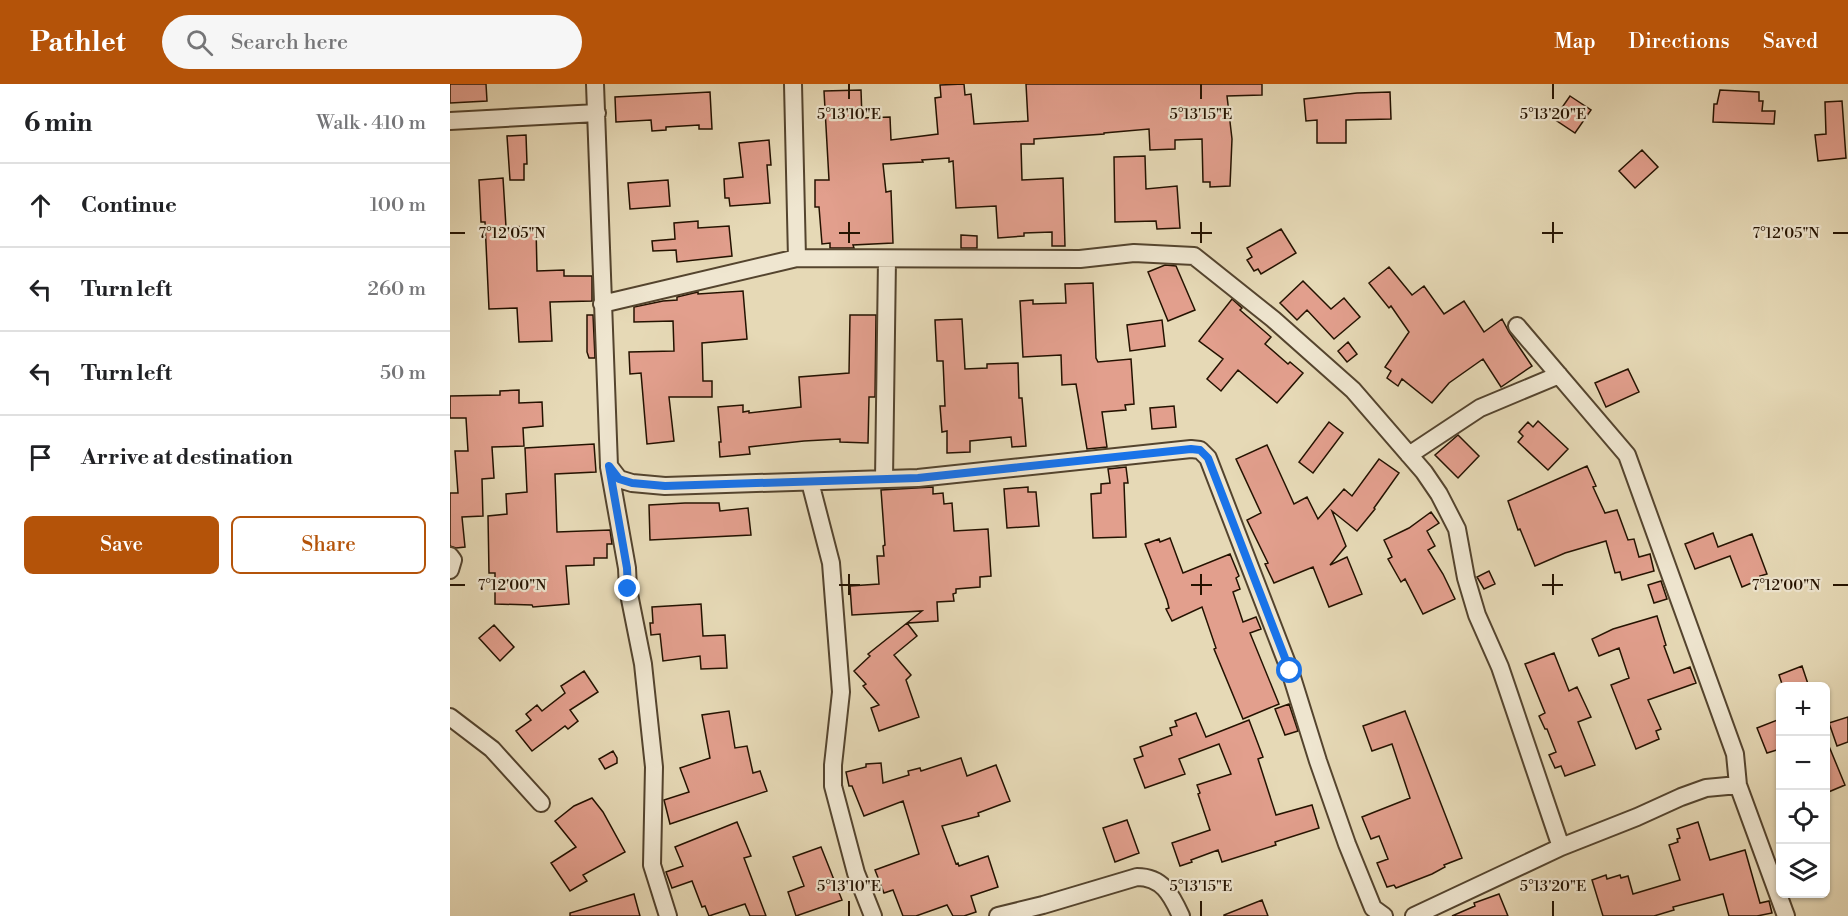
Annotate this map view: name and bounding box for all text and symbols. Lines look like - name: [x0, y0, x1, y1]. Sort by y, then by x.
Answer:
- search box: [162, 15, 582, 69]
- text: Pathlet: [30, 25, 126, 60]
- icon: search: [183, 26, 216, 59]
- text: Search here: [231, 29, 348, 56]
- text: Map: [1554, 29, 1596, 55]
- text: Directions: [1629, 29, 1730, 55]
- text: Saved: [1763, 29, 1818, 55]
- text: 5°13'10"E: [817, 105, 881, 124]
- text: 5°13'15"E: [1170, 105, 1232, 124]
- text: 5°13'20"E: [1520, 105, 1586, 124]
- text: 6 min: [24, 107, 92, 139]
- text: Walk · 410 m: [316, 111, 426, 136]
- icon: ahead: [24, 189, 57, 222]
- text: Continue: [81, 192, 177, 219]
- text: 100 m: [370, 193, 426, 218]
- text: 7°12'05"N: [479, 224, 545, 243]
- text: 7°12'05"N: [1753, 224, 1819, 243]
- icon: left: [24, 273, 57, 306]
- text: Turn left: [81, 276, 172, 303]
- text: 260 m: [368, 277, 426, 302]
- icon: left: [24, 357, 57, 390]
- text: Turn left: [81, 360, 172, 387]
- text: 50 m: [380, 361, 426, 386]
- icon: arrive: [24, 441, 57, 474]
- text: Arrive at destination: [81, 444, 293, 471]
- button: Save: [24, 516, 219, 574]
- button: Share: [231, 516, 426, 574]
- route end: [614, 575, 640, 601]
- text: 7°12'00"N: [478, 576, 546, 595]
- text: 7°12'00"N: [1752, 576, 1820, 595]
- route start: [1276, 657, 1302, 683]
- map controls: [1776, 682, 1830, 898]
- button: +: [1776, 682, 1830, 736]
- button: −: [1776, 736, 1830, 790]
- button: locate: [1776, 790, 1830, 844]
- button: layers: [1776, 844, 1830, 898]
- text: 5°13'10"E: [817, 877, 881, 896]
- text: 5°13'15"E: [1170, 877, 1232, 896]
- text: 5°13'20"E: [1520, 877, 1586, 896]

